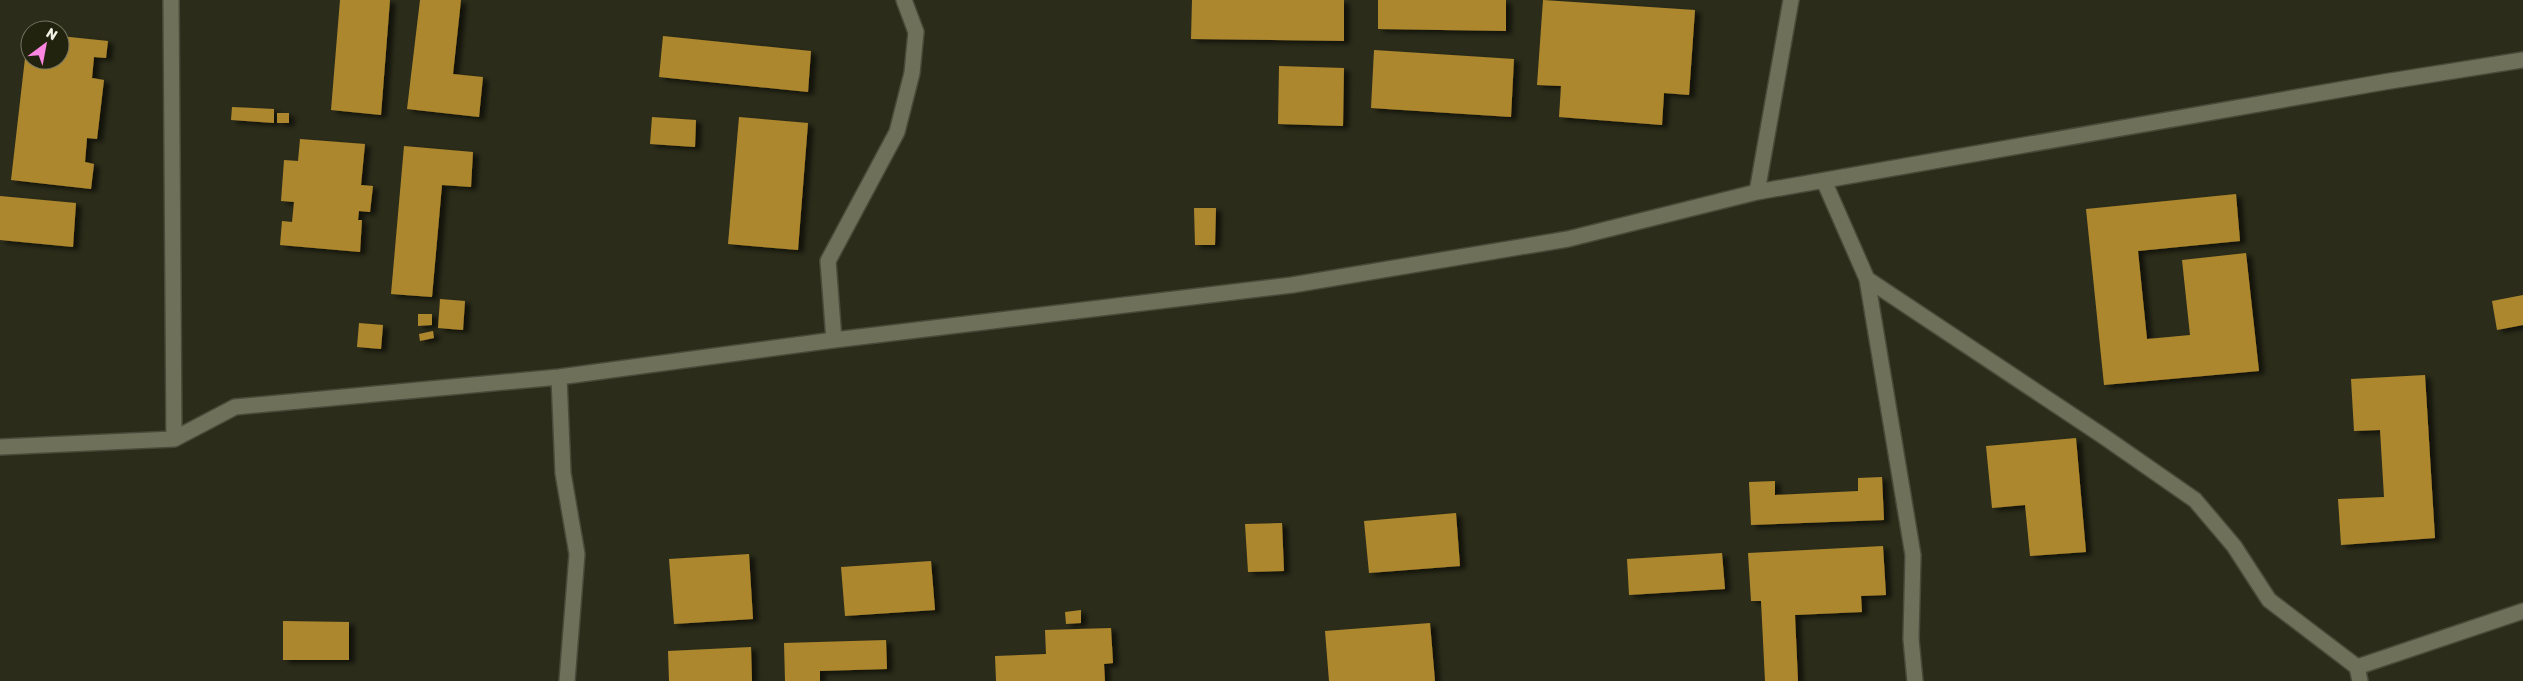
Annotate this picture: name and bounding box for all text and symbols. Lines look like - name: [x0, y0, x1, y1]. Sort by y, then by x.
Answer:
- north arrow: [20, 20, 70, 70]
- text: N: [43, 25, 60, 44]

